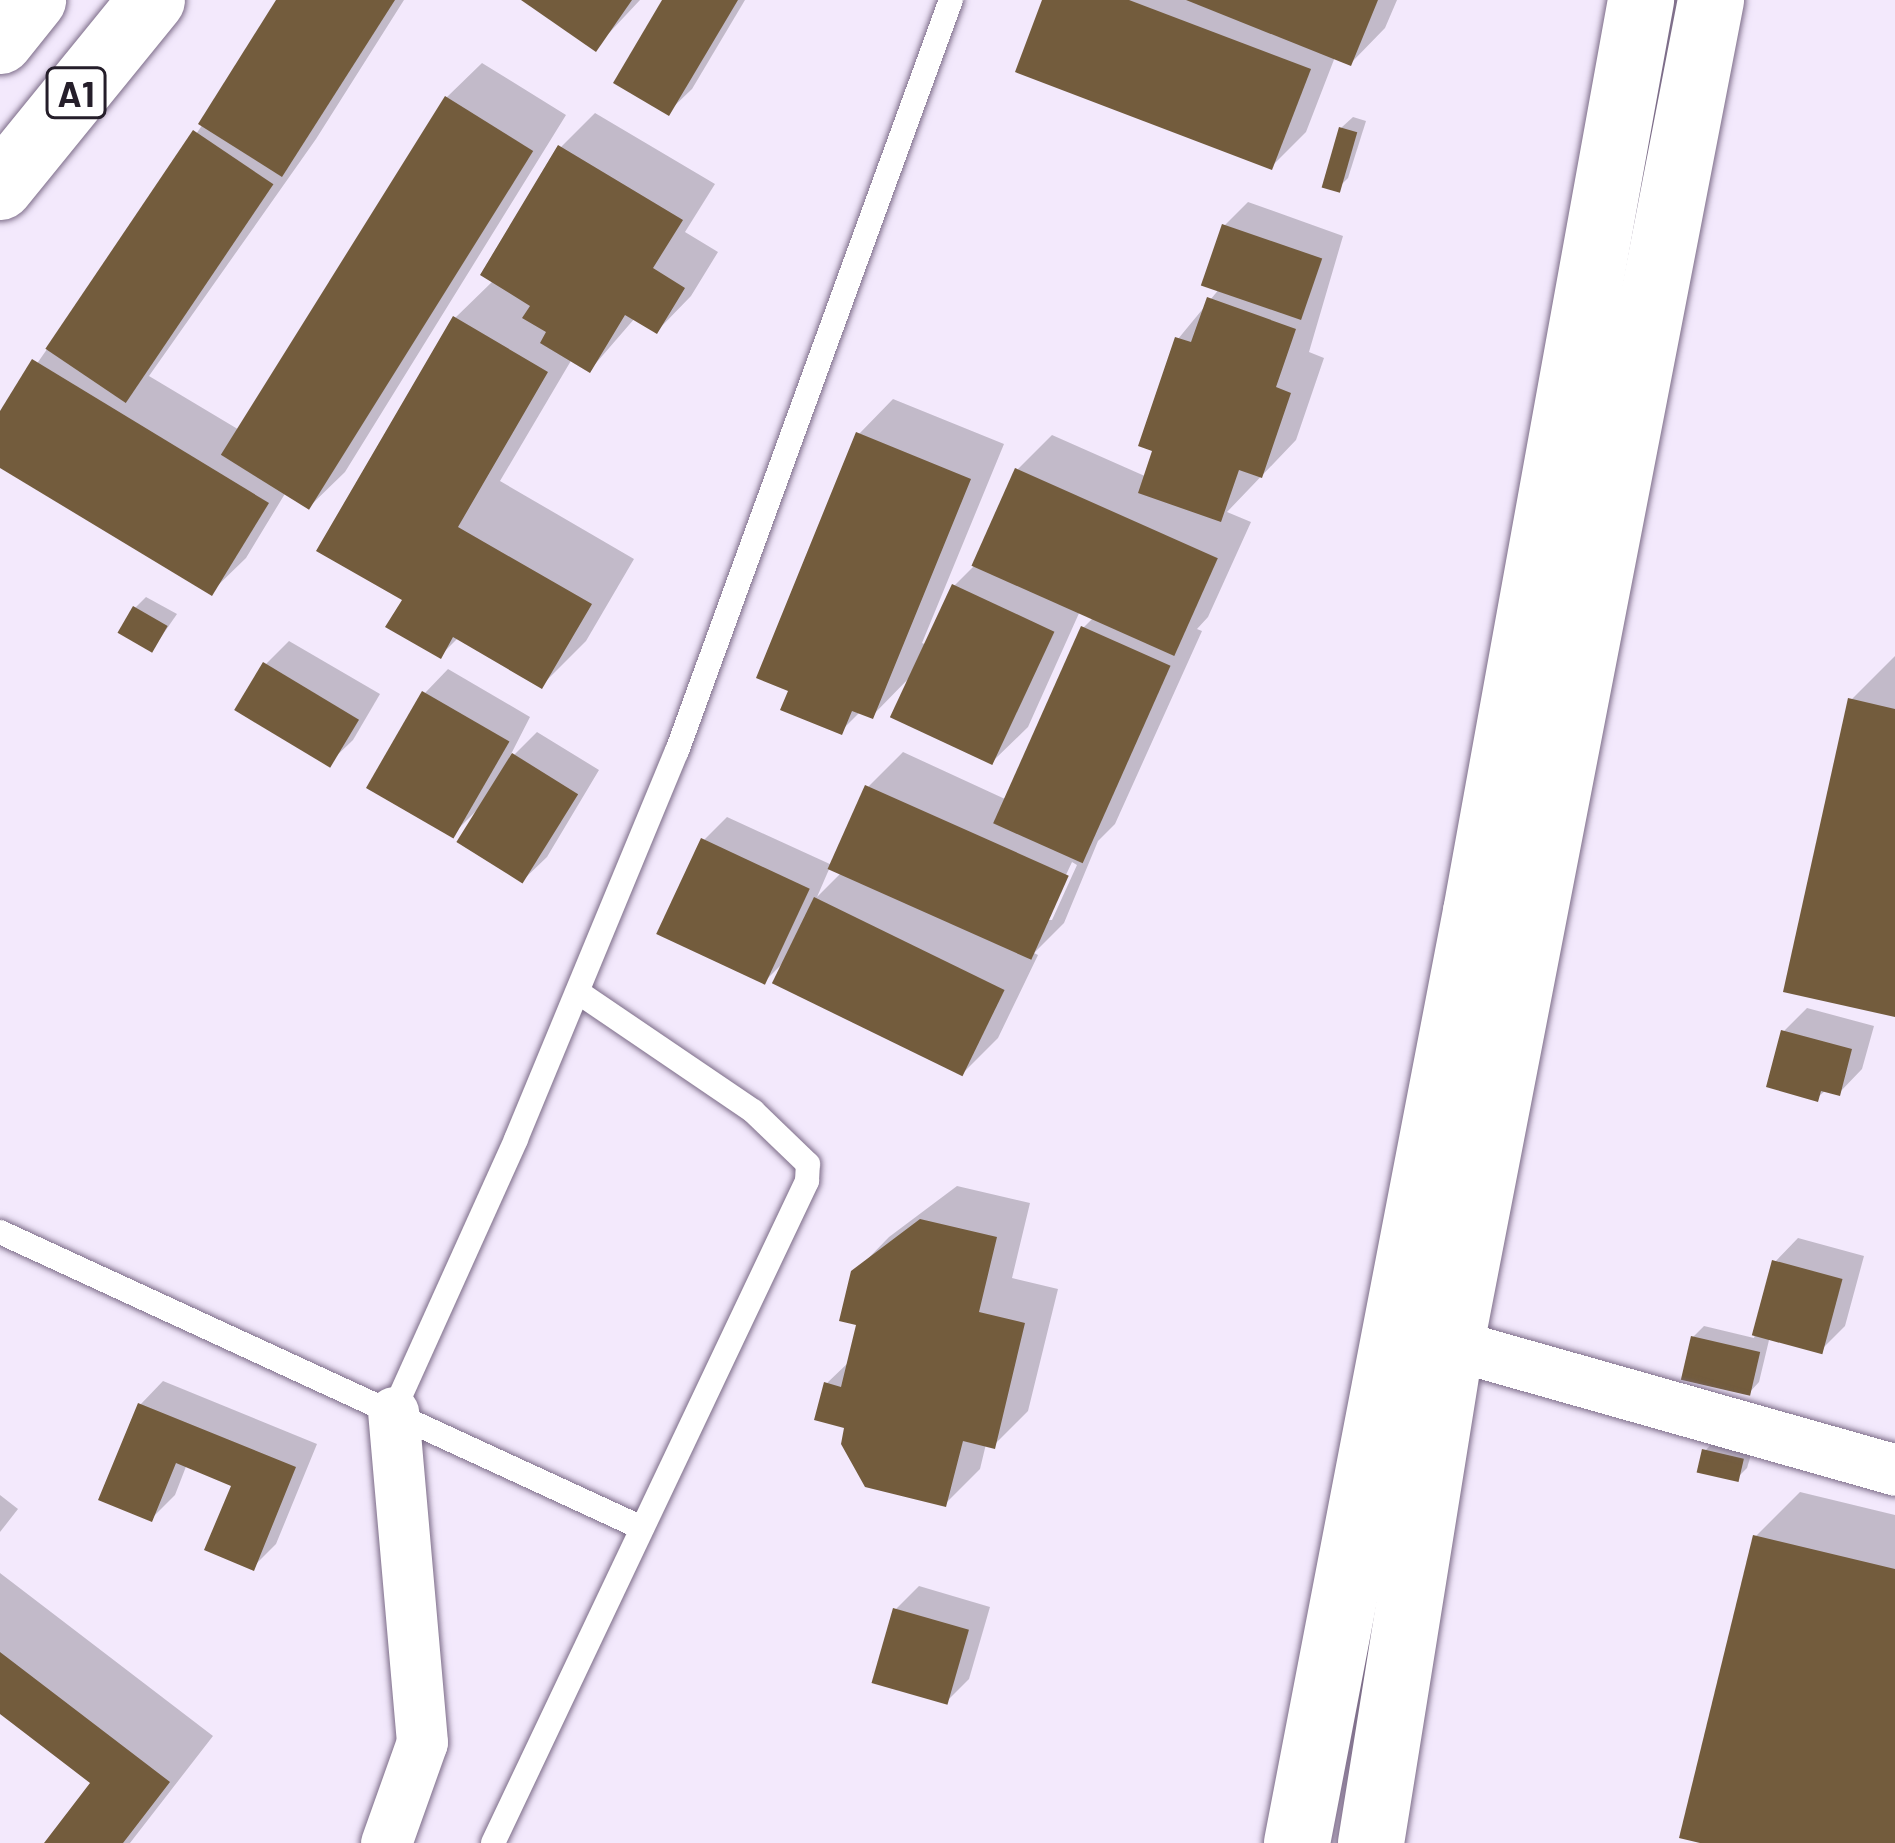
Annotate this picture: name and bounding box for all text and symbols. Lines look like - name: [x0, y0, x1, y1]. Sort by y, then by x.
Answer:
- road number: A1: [43, 63, 109, 123]

